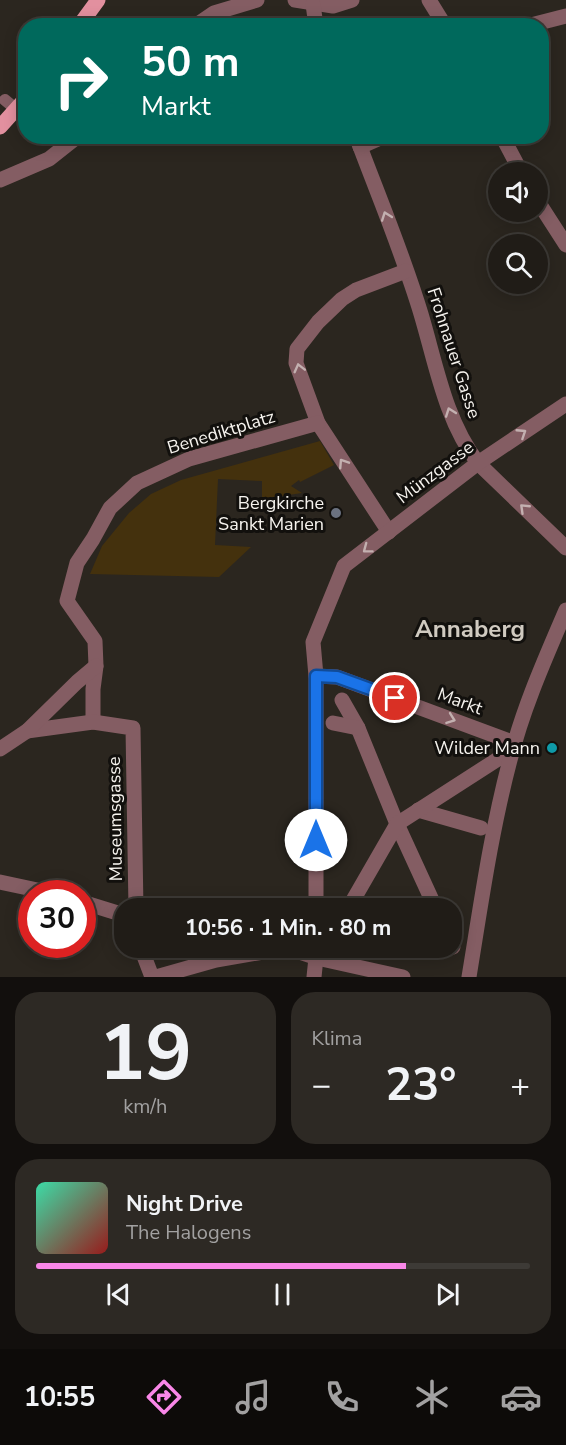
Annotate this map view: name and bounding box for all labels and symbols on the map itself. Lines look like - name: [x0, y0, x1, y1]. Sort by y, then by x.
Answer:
- one-way arrow: [381, 211, 393, 222]
- street label: Frohnauer Gasse: [422, 284, 486, 422]
- one-way arrow: [294, 363, 307, 373]
- street label: Benediktplatz: [164, 404, 278, 460]
- one-way arrow: [445, 407, 458, 418]
- one-way arrow: [515, 429, 526, 440]
- street label: Münzgasse: [391, 435, 479, 509]
- one-way arrow: [340, 459, 351, 470]
- place label: Bergkirche Sankt Marien: [218, 491, 324, 536]
- one-way arrow: [520, 504, 530, 515]
- marker: Bergkirche Sankt Marien: [329, 506, 343, 520]
- one-way arrow: [362, 542, 373, 553]
- district label: Annaberg: [415, 613, 525, 645]
- pin: [369, 672, 420, 723]
- street label: Markt: [434, 682, 487, 720]
- one-way arrow: [445, 711, 456, 724]
- place label: Wilder Mann: [434, 736, 540, 760]
- marker: Wilder Mann: [545, 741, 559, 755]
- street label: Museumsgasse: [102, 756, 128, 882]
- position arrow: [284, 808, 348, 872]
- speed limit sign: 30: [18, 880, 96, 958]

